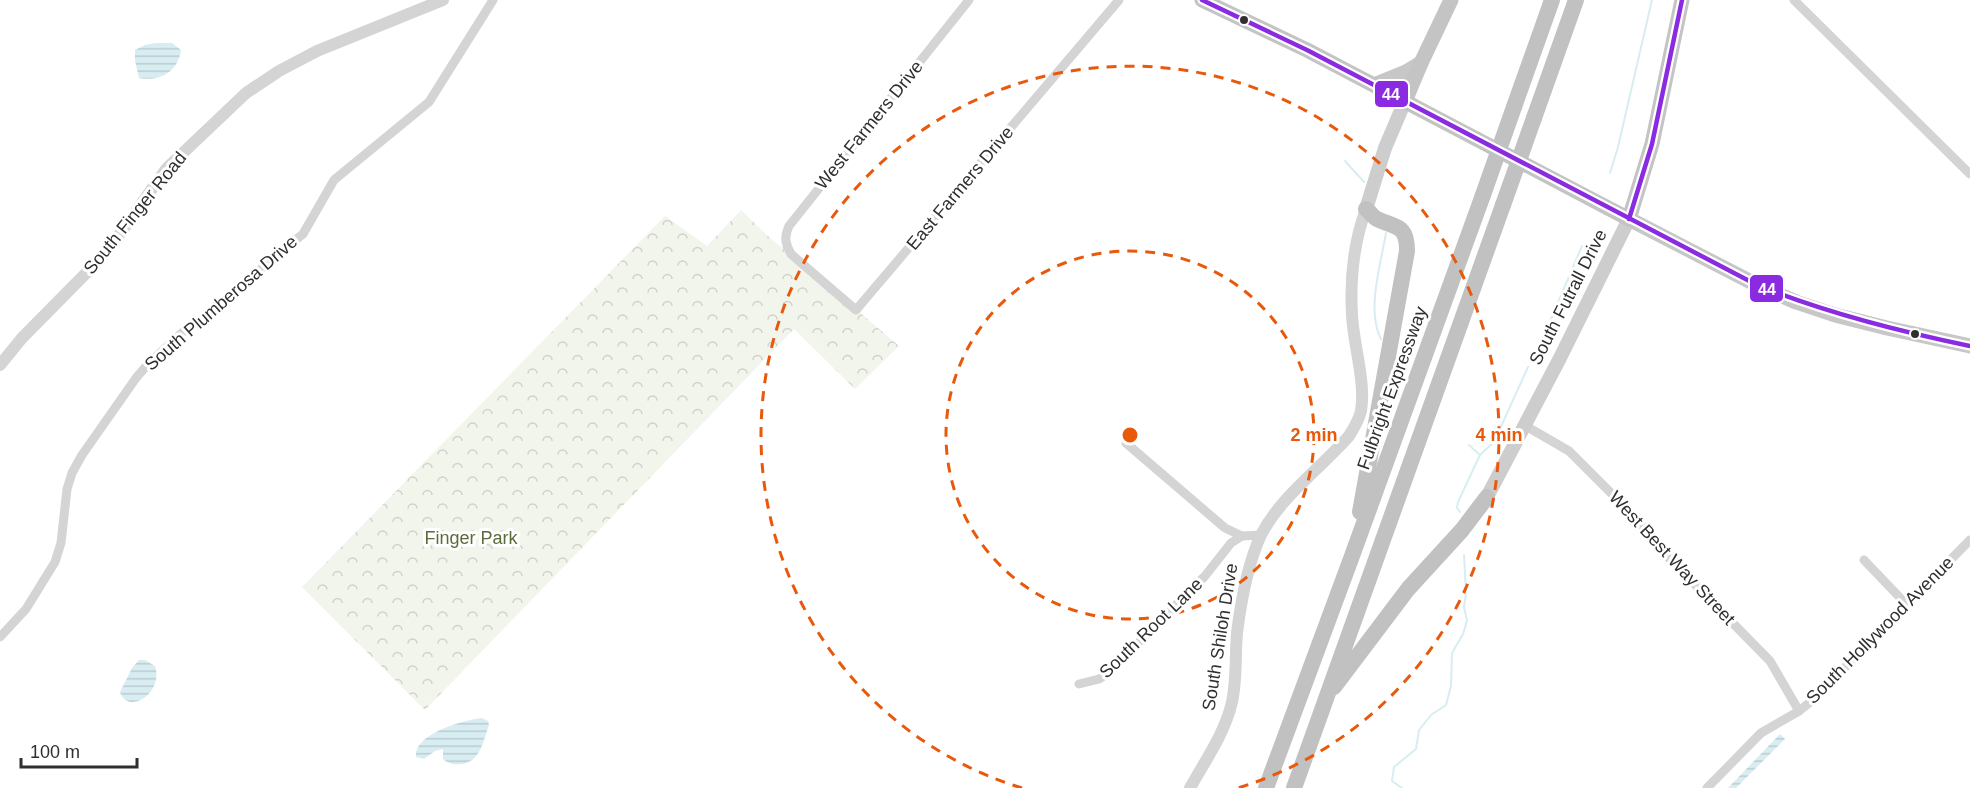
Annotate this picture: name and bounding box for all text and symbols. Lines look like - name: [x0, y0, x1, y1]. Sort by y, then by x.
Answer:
- unlabelled marker: [1238, 14, 1250, 26]
- street label: West Farmers Drive: [811, 57, 927, 193]
- line badge: 44: [1374, 80, 1409, 108]
- text: 44: [1382, 86, 1400, 103]
- street label: East Farmers Drive: [903, 122, 1017, 254]
- street label: South Finger Road: [80, 148, 190, 278]
- street label: South Futrall Drive: [1525, 226, 1611, 368]
- street label: South Plumberosa Drive: [141, 231, 301, 375]
- line badge: 44: [1749, 274, 1784, 303]
- text: 44: [1758, 281, 1776, 298]
- street label: Fulbright Expressway: [1353, 304, 1431, 472]
- unlabelled marker: [1909, 328, 1921, 340]
- centre of rings: [1120, 425, 1140, 445]
- text: 2 min: [1290, 425, 1338, 445]
- text: 4 min: [1475, 425, 1523, 445]
- street label: West Best Way Street: [1605, 487, 1739, 629]
- park label: Finger Park: [424, 528, 519, 548]
- street label: South Hollywood Avenue: [1802, 552, 1958, 708]
- street label: South Shiloh Drive: [1198, 562, 1242, 712]
- street label: South Root Lane: [1095, 574, 1207, 682]
- scale bar: [21, 731, 136, 769]
- text: 100 m: [30, 742, 80, 762]

